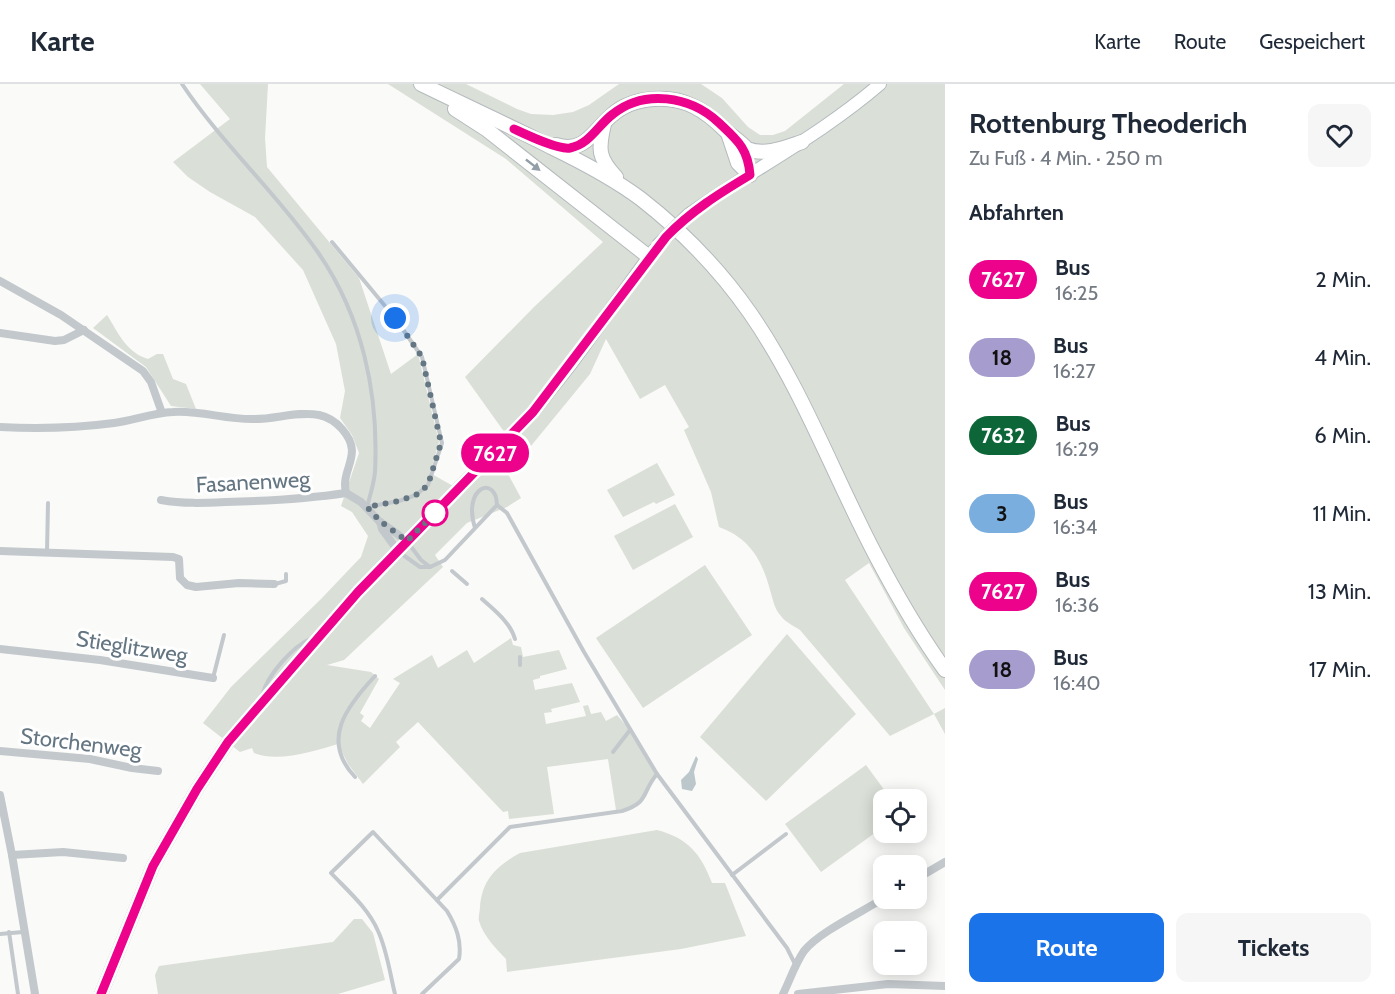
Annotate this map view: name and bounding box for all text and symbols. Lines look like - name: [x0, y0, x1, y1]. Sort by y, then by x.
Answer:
- text: Karte: [30, 24, 95, 58]
- text: Karte: [1094, 29, 1141, 54]
- text: Route: [1174, 29, 1226, 54]
- text: Gespeichert: [1259, 29, 1365, 54]
- button: heart: [1308, 104, 1371, 167]
- text: Rottenburg Theoderich: [969, 106, 1248, 140]
- text: Zu Fuß · 4 Min. · 250 m: [969, 146, 1163, 170]
- one-way arrow: [525, 159, 540, 171]
- text: Abfahrten: [969, 199, 1064, 226]
- text: Bus: [1055, 254, 1090, 281]
- text: 2 Min.: [1315, 266, 1371, 293]
- text: 7627: [981, 267, 1025, 292]
- text: 16:25: [1055, 281, 1098, 305]
- your location: [380, 303, 410, 333]
- text: Bus: [1053, 332, 1088, 359]
- text: 4 Min.: [1314, 344, 1371, 371]
- text: 18: [992, 345, 1012, 370]
- text: 16:27: [1053, 359, 1096, 383]
- text: Bus: [1055, 410, 1091, 437]
- text: 6 Min.: [1314, 422, 1371, 449]
- text: 7632: [981, 423, 1025, 448]
- line badge: 7627: [453, 434, 537, 472]
- text: 16:29: [1055, 437, 1099, 461]
- text: 7627: [473, 441, 517, 466]
- street label: Fasanenweg: [195, 465, 312, 498]
- text: Bus: [1053, 488, 1088, 515]
- unlabelled marker: [422, 500, 448, 526]
- text: 11 Min.: [1313, 500, 1371, 527]
- text: 3: [996, 501, 1008, 526]
- text: 16:34: [1053, 515, 1097, 539]
- text: Bus: [1055, 566, 1090, 593]
- text: 13 Min.: [1308, 578, 1371, 605]
- text: 7627: [981, 579, 1025, 604]
- text: 16:36: [1055, 593, 1099, 617]
- street label: Stieglitzweg: [74, 625, 191, 669]
- text: Bus: [1053, 644, 1088, 671]
- text: 17 Min.: [1309, 656, 1371, 683]
- text: 18: [992, 657, 1012, 682]
- text: 16:40: [1053, 671, 1101, 695]
- street label: Storchenweg: [19, 722, 144, 764]
- map controls: [873, 789, 927, 975]
- button: locate: [873, 789, 927, 843]
- button: +: [873, 855, 927, 909]
- button: Route: [969, 913, 1164, 982]
- button: Tickets: [1176, 913, 1371, 982]
- button: −: [873, 921, 927, 975]

